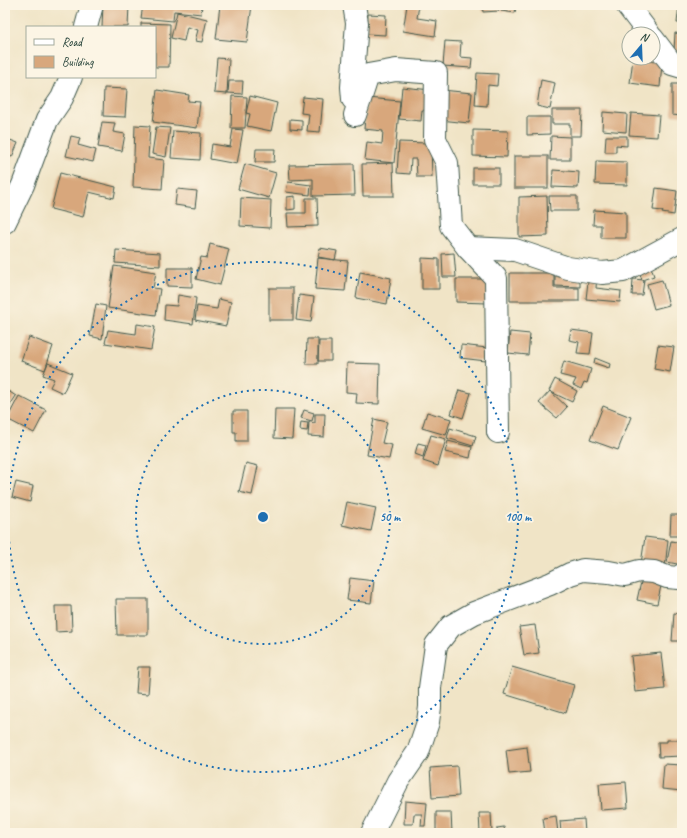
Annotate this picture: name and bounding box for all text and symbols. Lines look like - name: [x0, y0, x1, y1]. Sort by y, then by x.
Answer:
- legend: [26, 26, 156, 78]
- north arrow: [621, 26, 661, 66]
- text: N: [639, 29, 652, 45]
- text: Road: [62, 34, 84, 50]
- text: Building: [62, 54, 94, 70]
- text: 50 m: [380, 509, 401, 525]
- text: 100 m: [505, 509, 532, 525]
- centre of rings: [256, 510, 270, 524]

